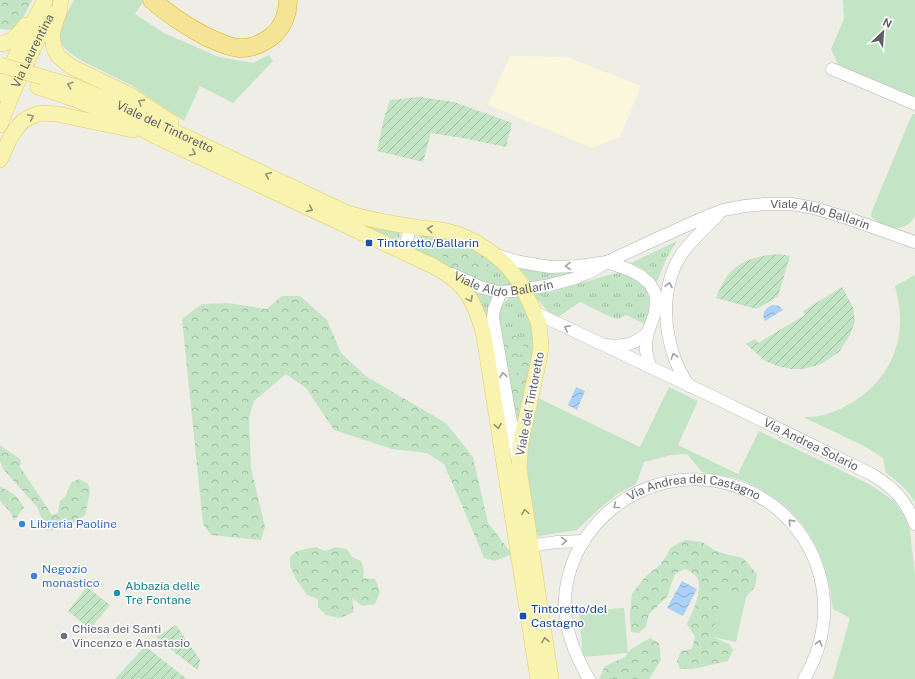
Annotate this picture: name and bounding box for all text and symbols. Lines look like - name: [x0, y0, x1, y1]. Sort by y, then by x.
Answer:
- street label: Via Laurentina: [9, 12, 57, 90]
- north arrow: [863, 12, 903, 52]
- text: N: [881, 16, 894, 30]
- one-way arrow: [67, 82, 74, 90]
- street label: Viale del Tintoretto: [114, 98, 216, 156]
- one-way arrow: [138, 99, 145, 107]
- one-way arrow: [26, 114, 34, 122]
- one-way arrow: [188, 148, 196, 156]
- one-way arrow: [264, 172, 272, 180]
- street label: Viale Aldo Ballarin: [770, 197, 872, 233]
- one-way arrow: [306, 204, 314, 212]
- one-way arrow: [427, 224, 433, 233]
- place label: Tintoretto/Ballarin: [377, 236, 479, 250]
- marker: Tintoretto/Ballarin: [364, 238, 374, 248]
- one-way arrow: [565, 262, 571, 271]
- street label: Viale Aldo Ballarin: [452, 269, 555, 300]
- one-way arrow: [665, 282, 673, 288]
- one-way arrow: [465, 295, 472, 303]
- one-way arrow: [563, 325, 571, 333]
- street label: Viale del Tintoretto: [513, 351, 547, 457]
- one-way arrow: [671, 353, 679, 360]
- one-way arrow: [499, 372, 508, 378]
- street label: Via Andrea Solario: [761, 415, 861, 474]
- one-way arrow: [493, 422, 502, 429]
- text: Via Andrea del Castagno: [625, 472, 763, 504]
- street label: Via Andrea del Castagno: [625, 493, 763, 507]
- one-way arrow: [613, 501, 620, 508]
- one-way arrow: [522, 509, 530, 515]
- place label: Libreria Paoline: [30, 517, 117, 531]
- marker: Libreria Paoline: [17, 519, 27, 529]
- one-way arrow: [788, 520, 795, 527]
- one-way arrow: [561, 537, 567, 546]
- place label: Negozio monastico: [42, 562, 100, 590]
- marker: Negozio monastico: [29, 571, 39, 581]
- place label: Abbazia delle Tre Fontane: [125, 579, 200, 607]
- marker: Abbazia delle Tre Fontane: [112, 588, 122, 598]
- place label: Tintoretto/del Castagno: [531, 602, 608, 630]
- marker: Tintoretto/del Castagno: [518, 611, 528, 621]
- place label: Chiesa dei Santi Vincenzo e Anastasio: [72, 622, 190, 650]
- marker: Chiesa dei Santi Vincenzo e Anastasio: [59, 631, 69, 641]
- one-way arrow: [541, 637, 550, 644]
- one-way arrow: [815, 640, 823, 647]

